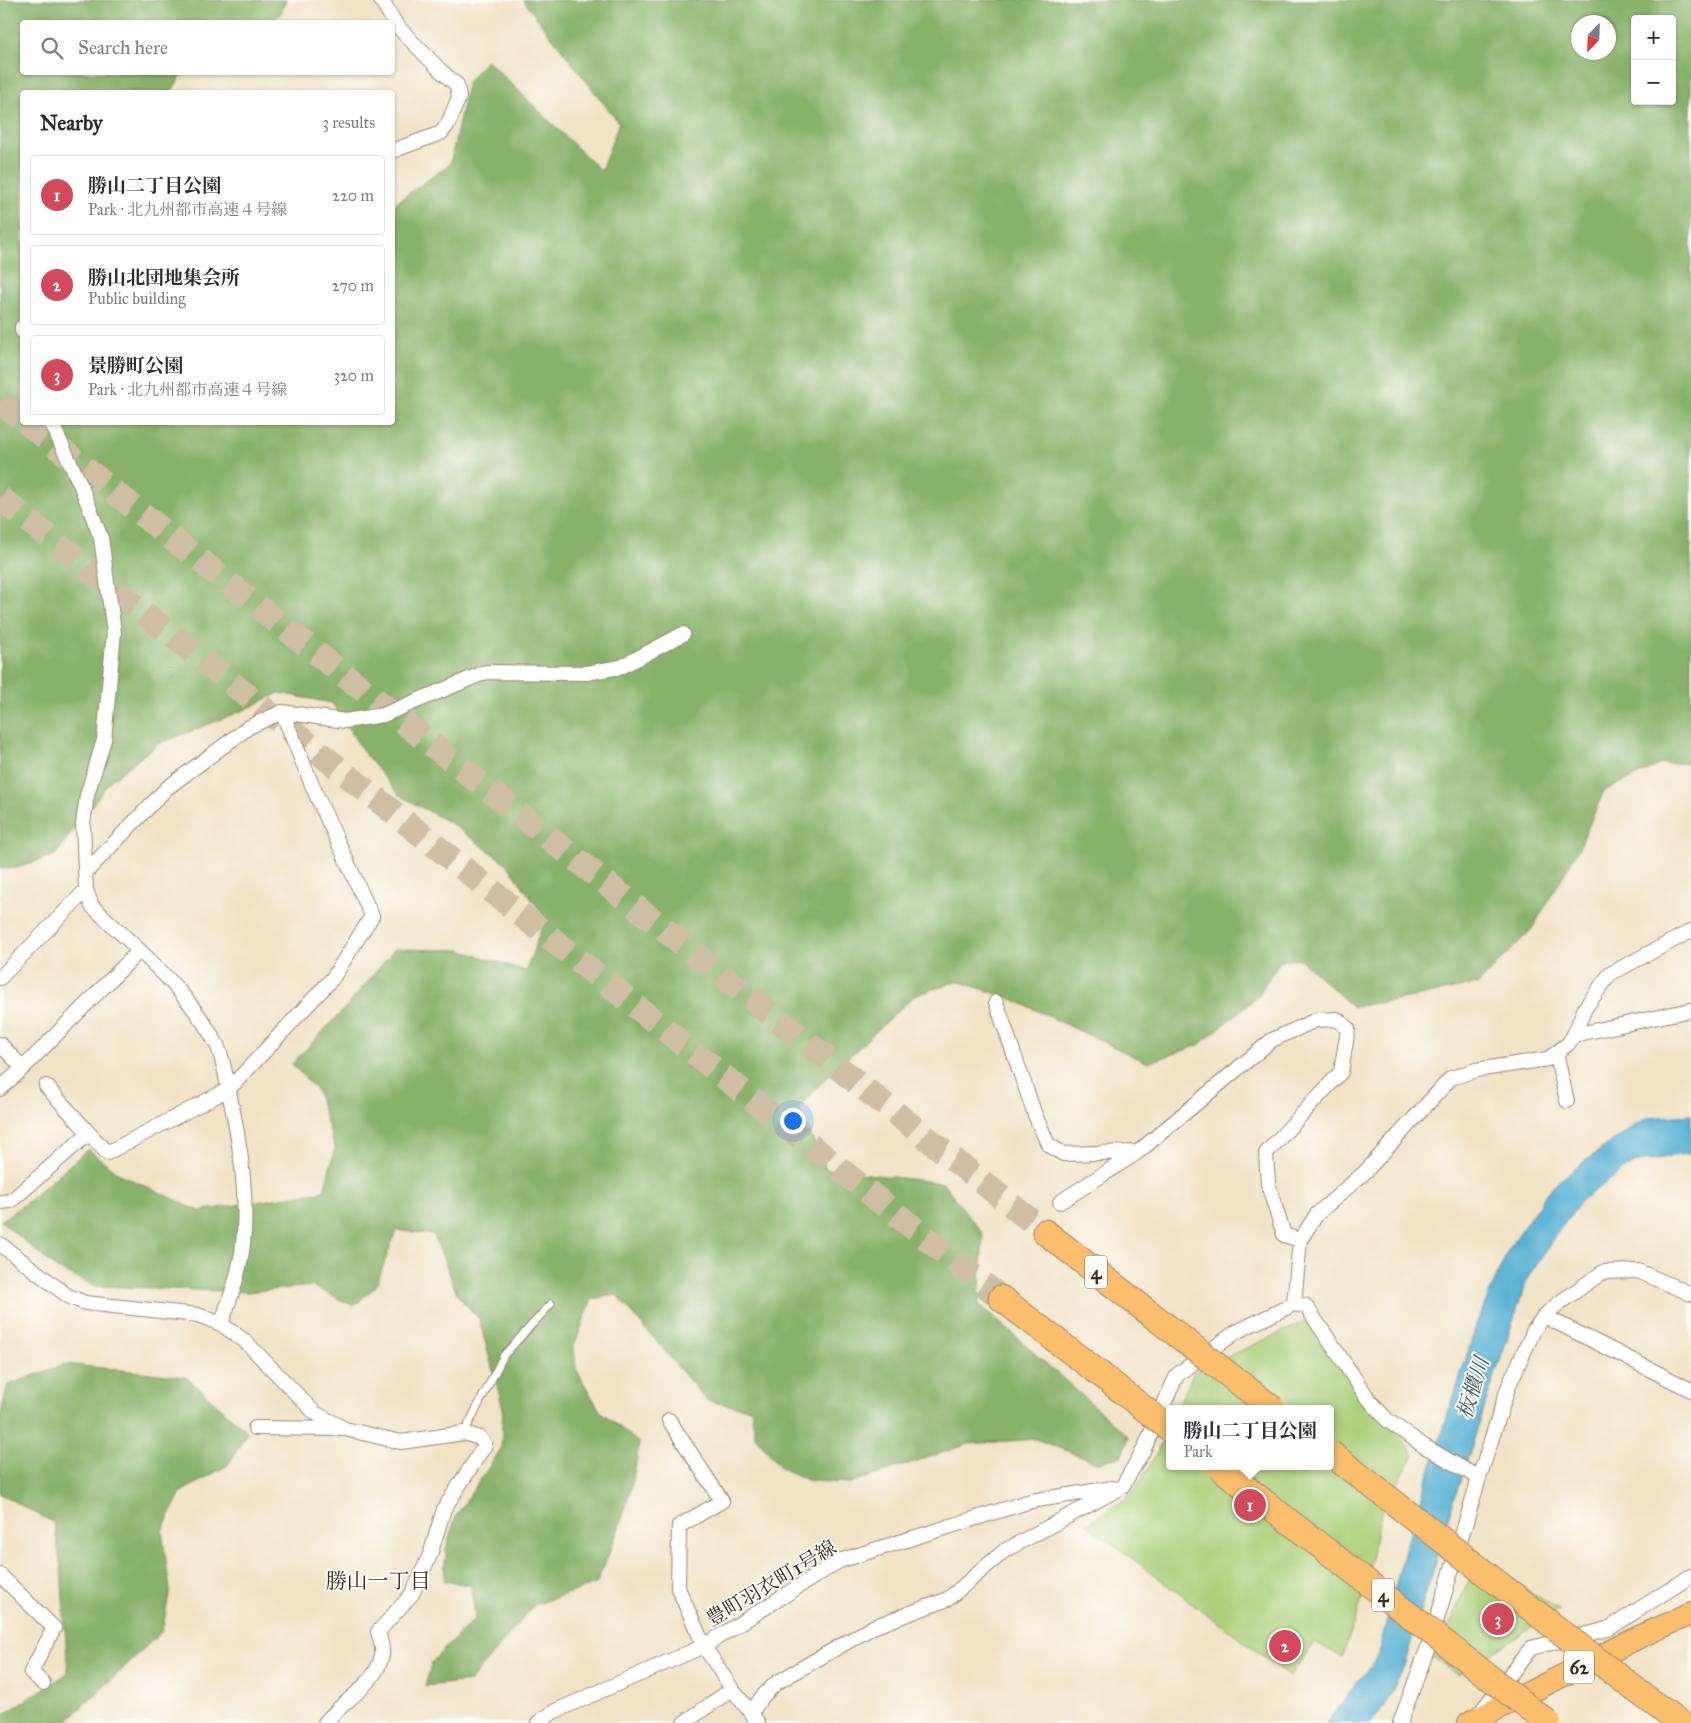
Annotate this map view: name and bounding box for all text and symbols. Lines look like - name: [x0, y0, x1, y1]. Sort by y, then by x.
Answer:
- north arrow: [1571, 15, 1616, 60]
- map controls: [1631, 15, 1676, 105]
- button: +: [1631, 15, 1676, 60]
- search box: [20, 20, 395, 75]
- icon: search: [38, 34, 66, 62]
- text: Search here: [78, 36, 168, 59]
- button: −: [1631, 60, 1676, 105]
- text: Nearby: [40, 110, 103, 136]
- text: 3 results: [322, 113, 375, 132]
- text: 勝山二丁目公園: [88, 174, 221, 197]
- text: 1: [54, 186, 60, 205]
- text: 220 m: [332, 186, 374, 205]
- text: Park · 北九州都市高速４号線: [88, 200, 287, 219]
- text: 勝山北団地集会所: [88, 266, 240, 289]
- text: 2: [53, 276, 61, 295]
- text: 270 m: [332, 276, 374, 295]
- text: Public building: [88, 289, 186, 308]
- text: 景勝町公園: [88, 354, 183, 377]
- text: 3: [54, 366, 60, 385]
- text: 320 m: [334, 366, 374, 385]
- text: Park · 北九州都市高速４号線: [88, 380, 287, 399]
- your location: [780, 1108, 806, 1134]
- road number: 4: [1085, 1256, 1107, 1288]
- water label: 板櫃川: [1451, 1352, 1495, 1422]
- popup: [1166, 1405, 1334, 1470]
- text: 勝山二丁目公園: [1183, 1419, 1317, 1442]
- text: Park: [1183, 1442, 1212, 1461]
- pin: 1: [1234, 1486, 1266, 1524]
- street label: 豊町羽衣町1号線: [701, 1535, 841, 1631]
- district label: 勝山一丁目: [326, 1568, 431, 1594]
- road number: 4: [1372, 1578, 1394, 1612]
- pin: 3: [1482, 1600, 1514, 1638]
- pin: 2: [1269, 1627, 1301, 1665]
- road number: 62: [1564, 1650, 1594, 1684]

